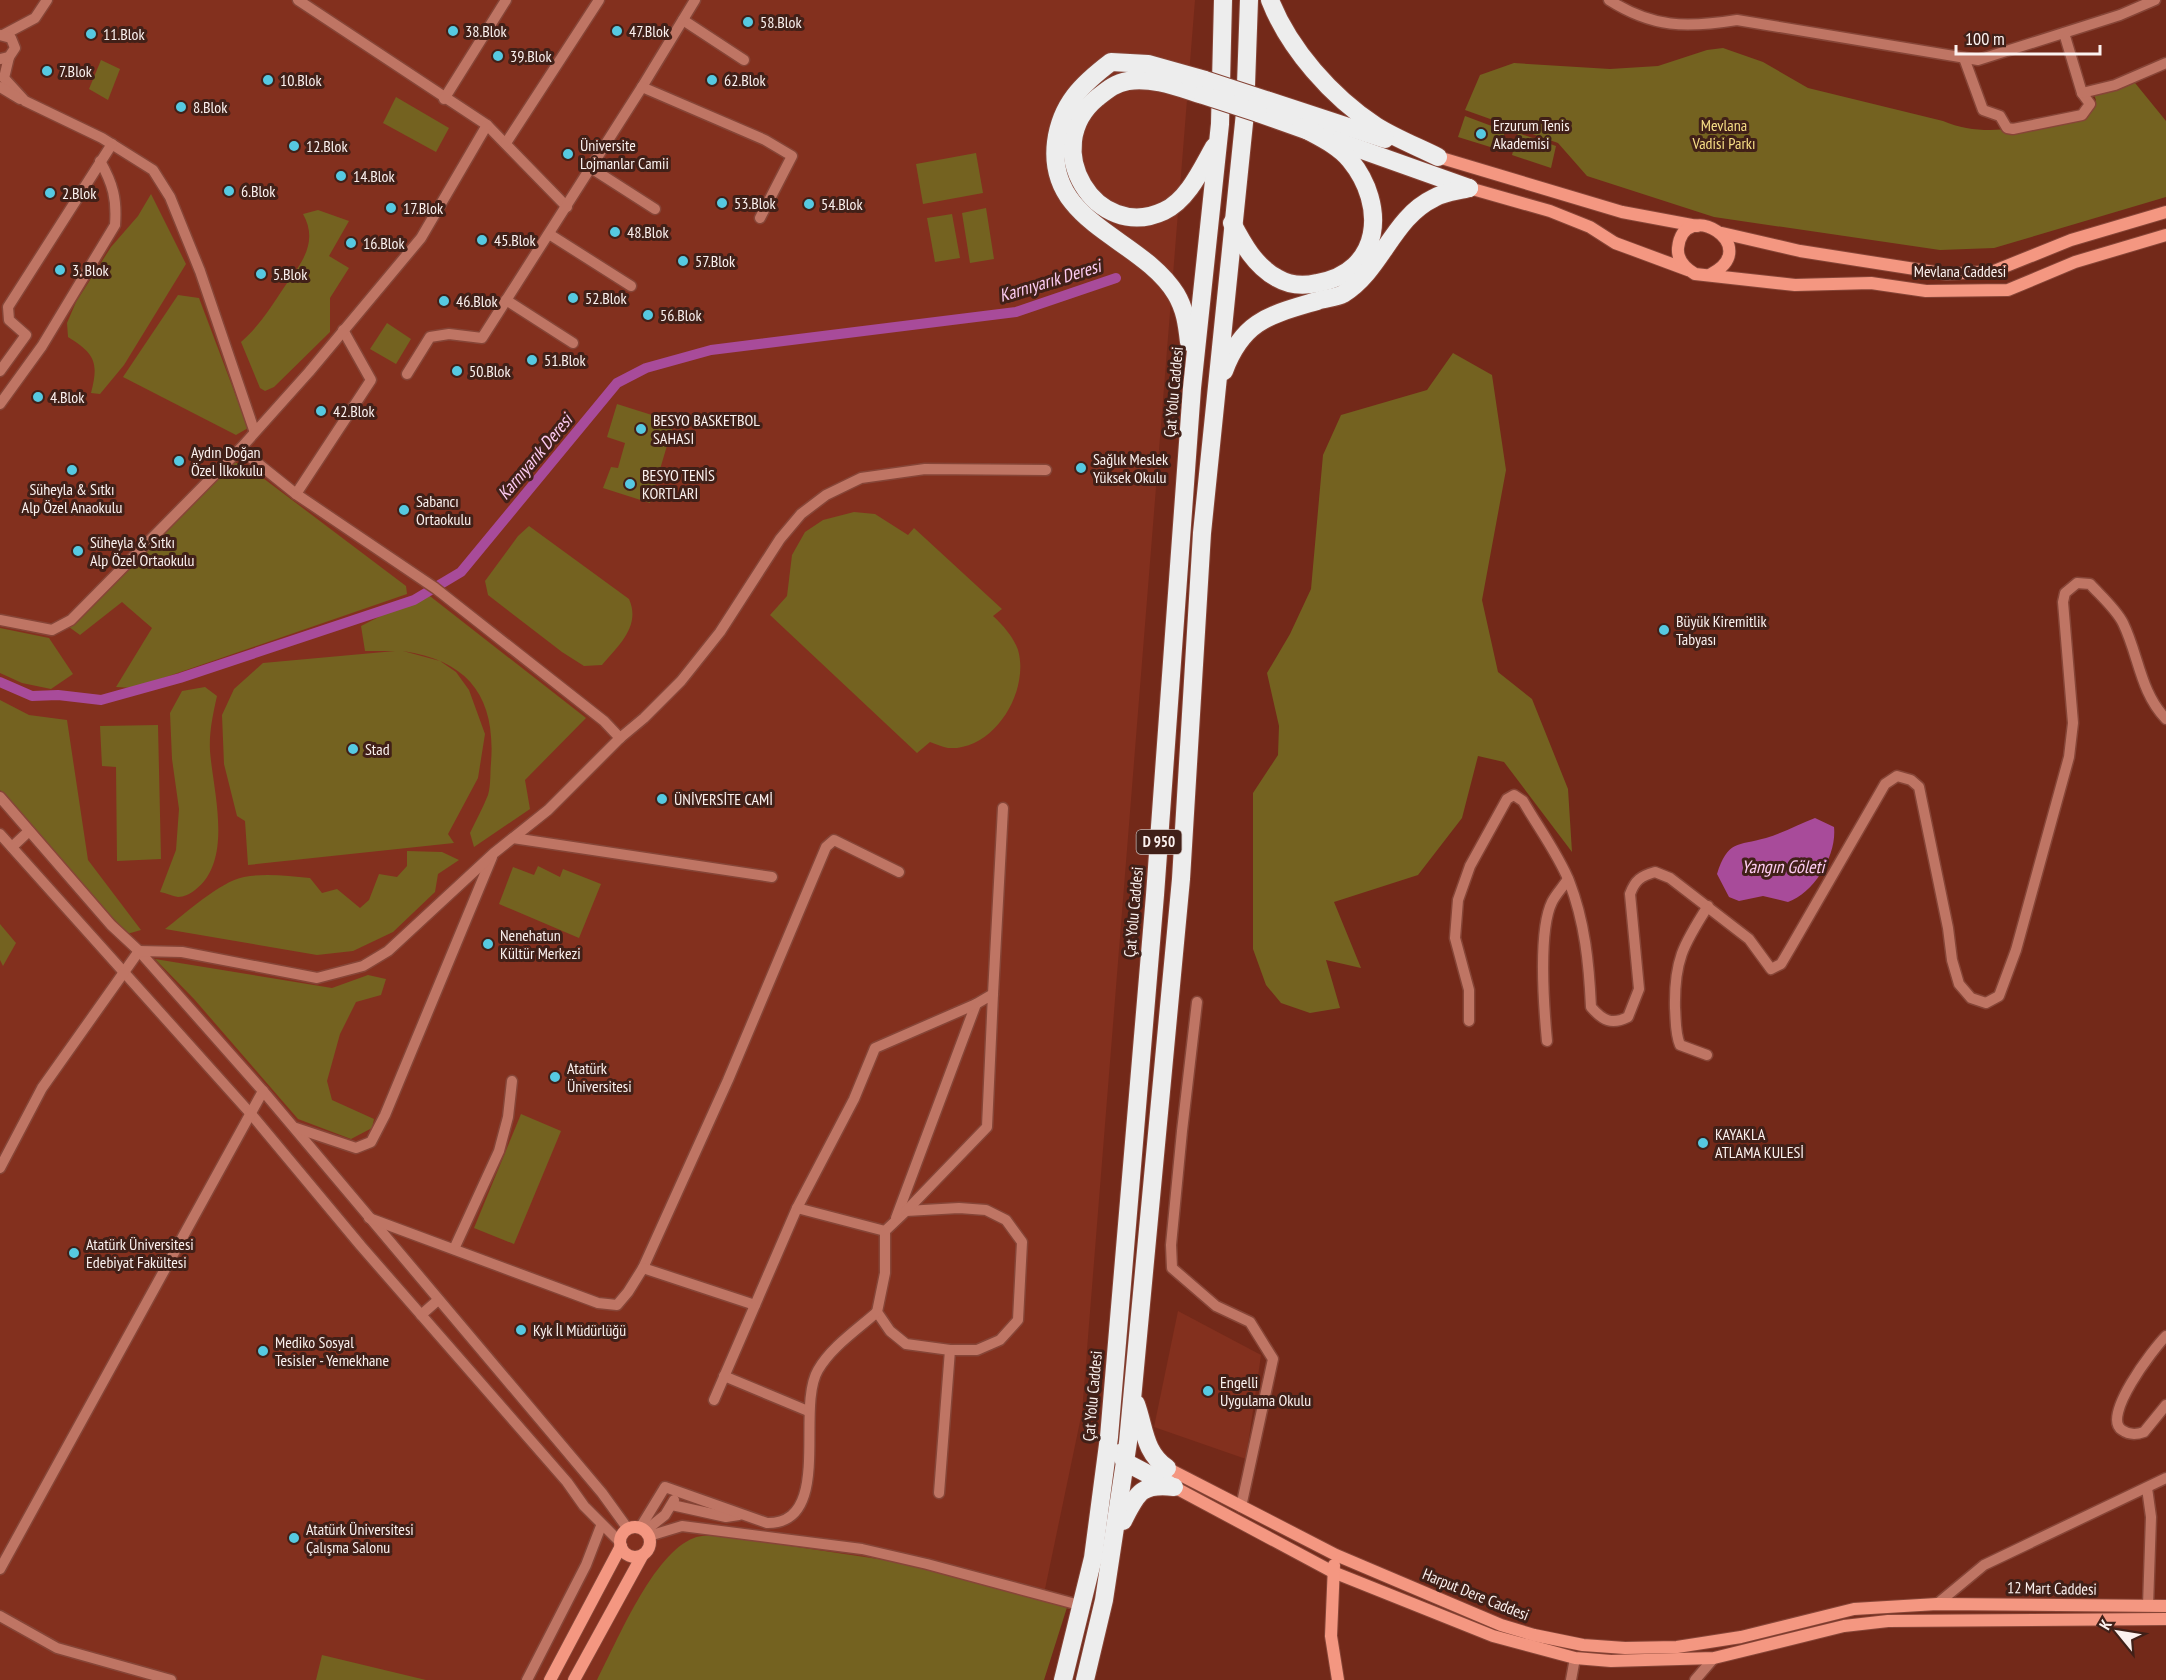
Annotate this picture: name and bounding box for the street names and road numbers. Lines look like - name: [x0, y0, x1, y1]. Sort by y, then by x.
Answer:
- street label: Mevlana Caddesi: [1914, 261, 2006, 281]
- street label: Çat Yolu Caddesi: [1159, 346, 1187, 438]
- road number: D 950: [1136, 830, 1182, 854]
- street label: Çat Yolu Caddesi: [1119, 866, 1147, 958]
- street label: Çat Yolu Caddesi: [1078, 1350, 1106, 1442]
- street label: Harput Dere Caddesi: [1420, 1564, 1532, 1624]
- street label: 12 Mart Caddesi: [2007, 1577, 2097, 1599]

